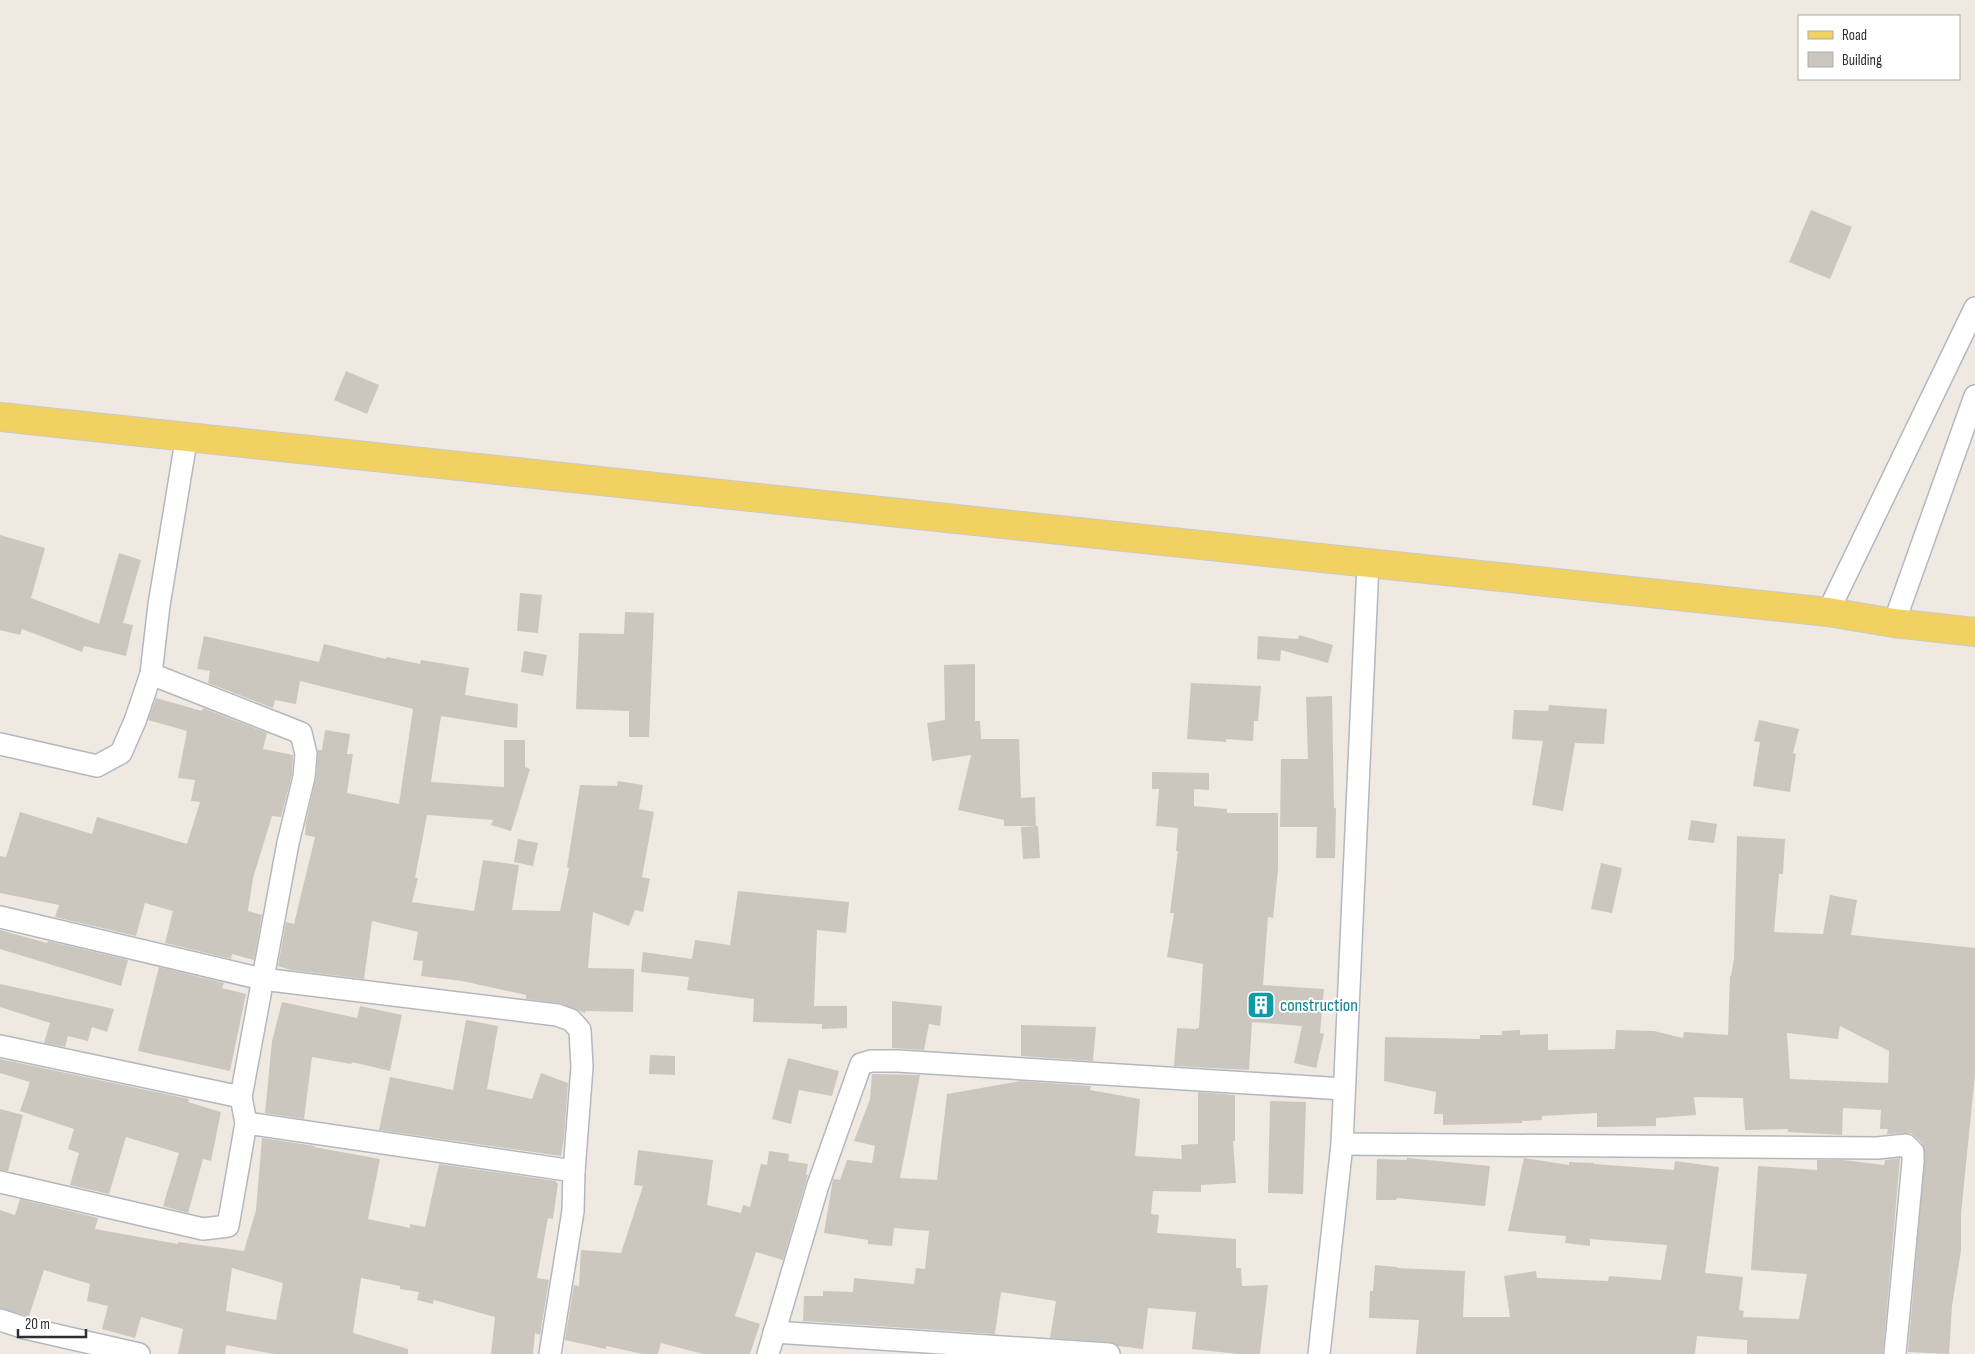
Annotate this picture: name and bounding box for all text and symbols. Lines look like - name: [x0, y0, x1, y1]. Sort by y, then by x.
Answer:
- legend: [1798, 15, 1960, 80]
- text: Road: [1842, 26, 1867, 45]
- text: Building: [1842, 51, 1882, 70]
- building icon: construction: [1246, 990, 1276, 1020]
- place label: construction: [1280, 995, 1358, 1016]
- scale bar: [18, 1306, 85, 1338]
- text: 20 m: [25, 1315, 50, 1334]

